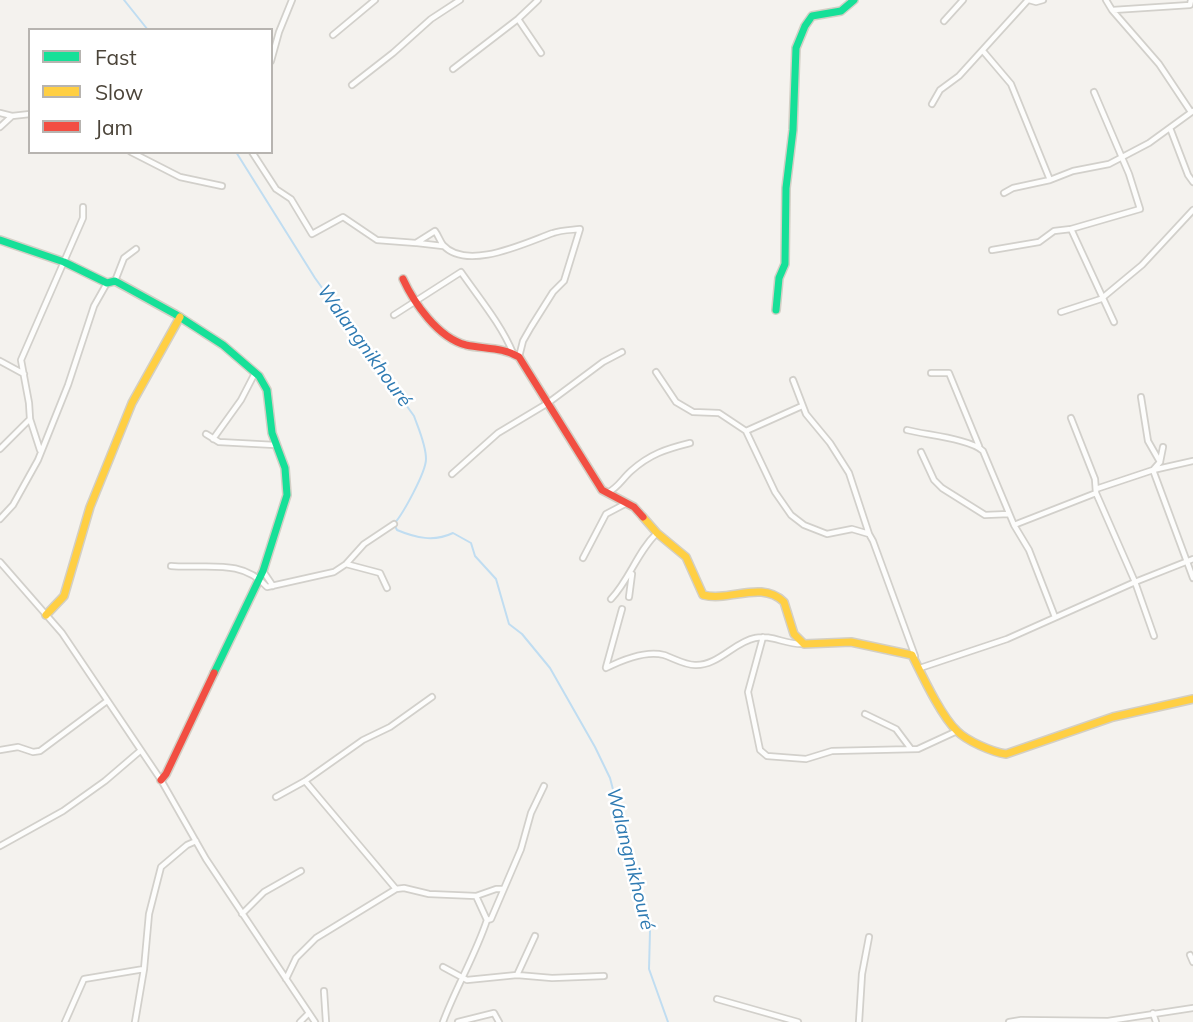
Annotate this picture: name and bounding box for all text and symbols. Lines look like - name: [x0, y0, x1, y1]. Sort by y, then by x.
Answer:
- legend: [28, 28, 273, 154]
- text: Fast: [95, 44, 137, 70]
- text: Slow: [95, 79, 143, 105]
- text: Jam: [95, 114, 133, 140]
- water label: Walangnikhouré: [312, 280, 416, 412]
- water label: Walangnikhouré: [601, 786, 659, 932]

